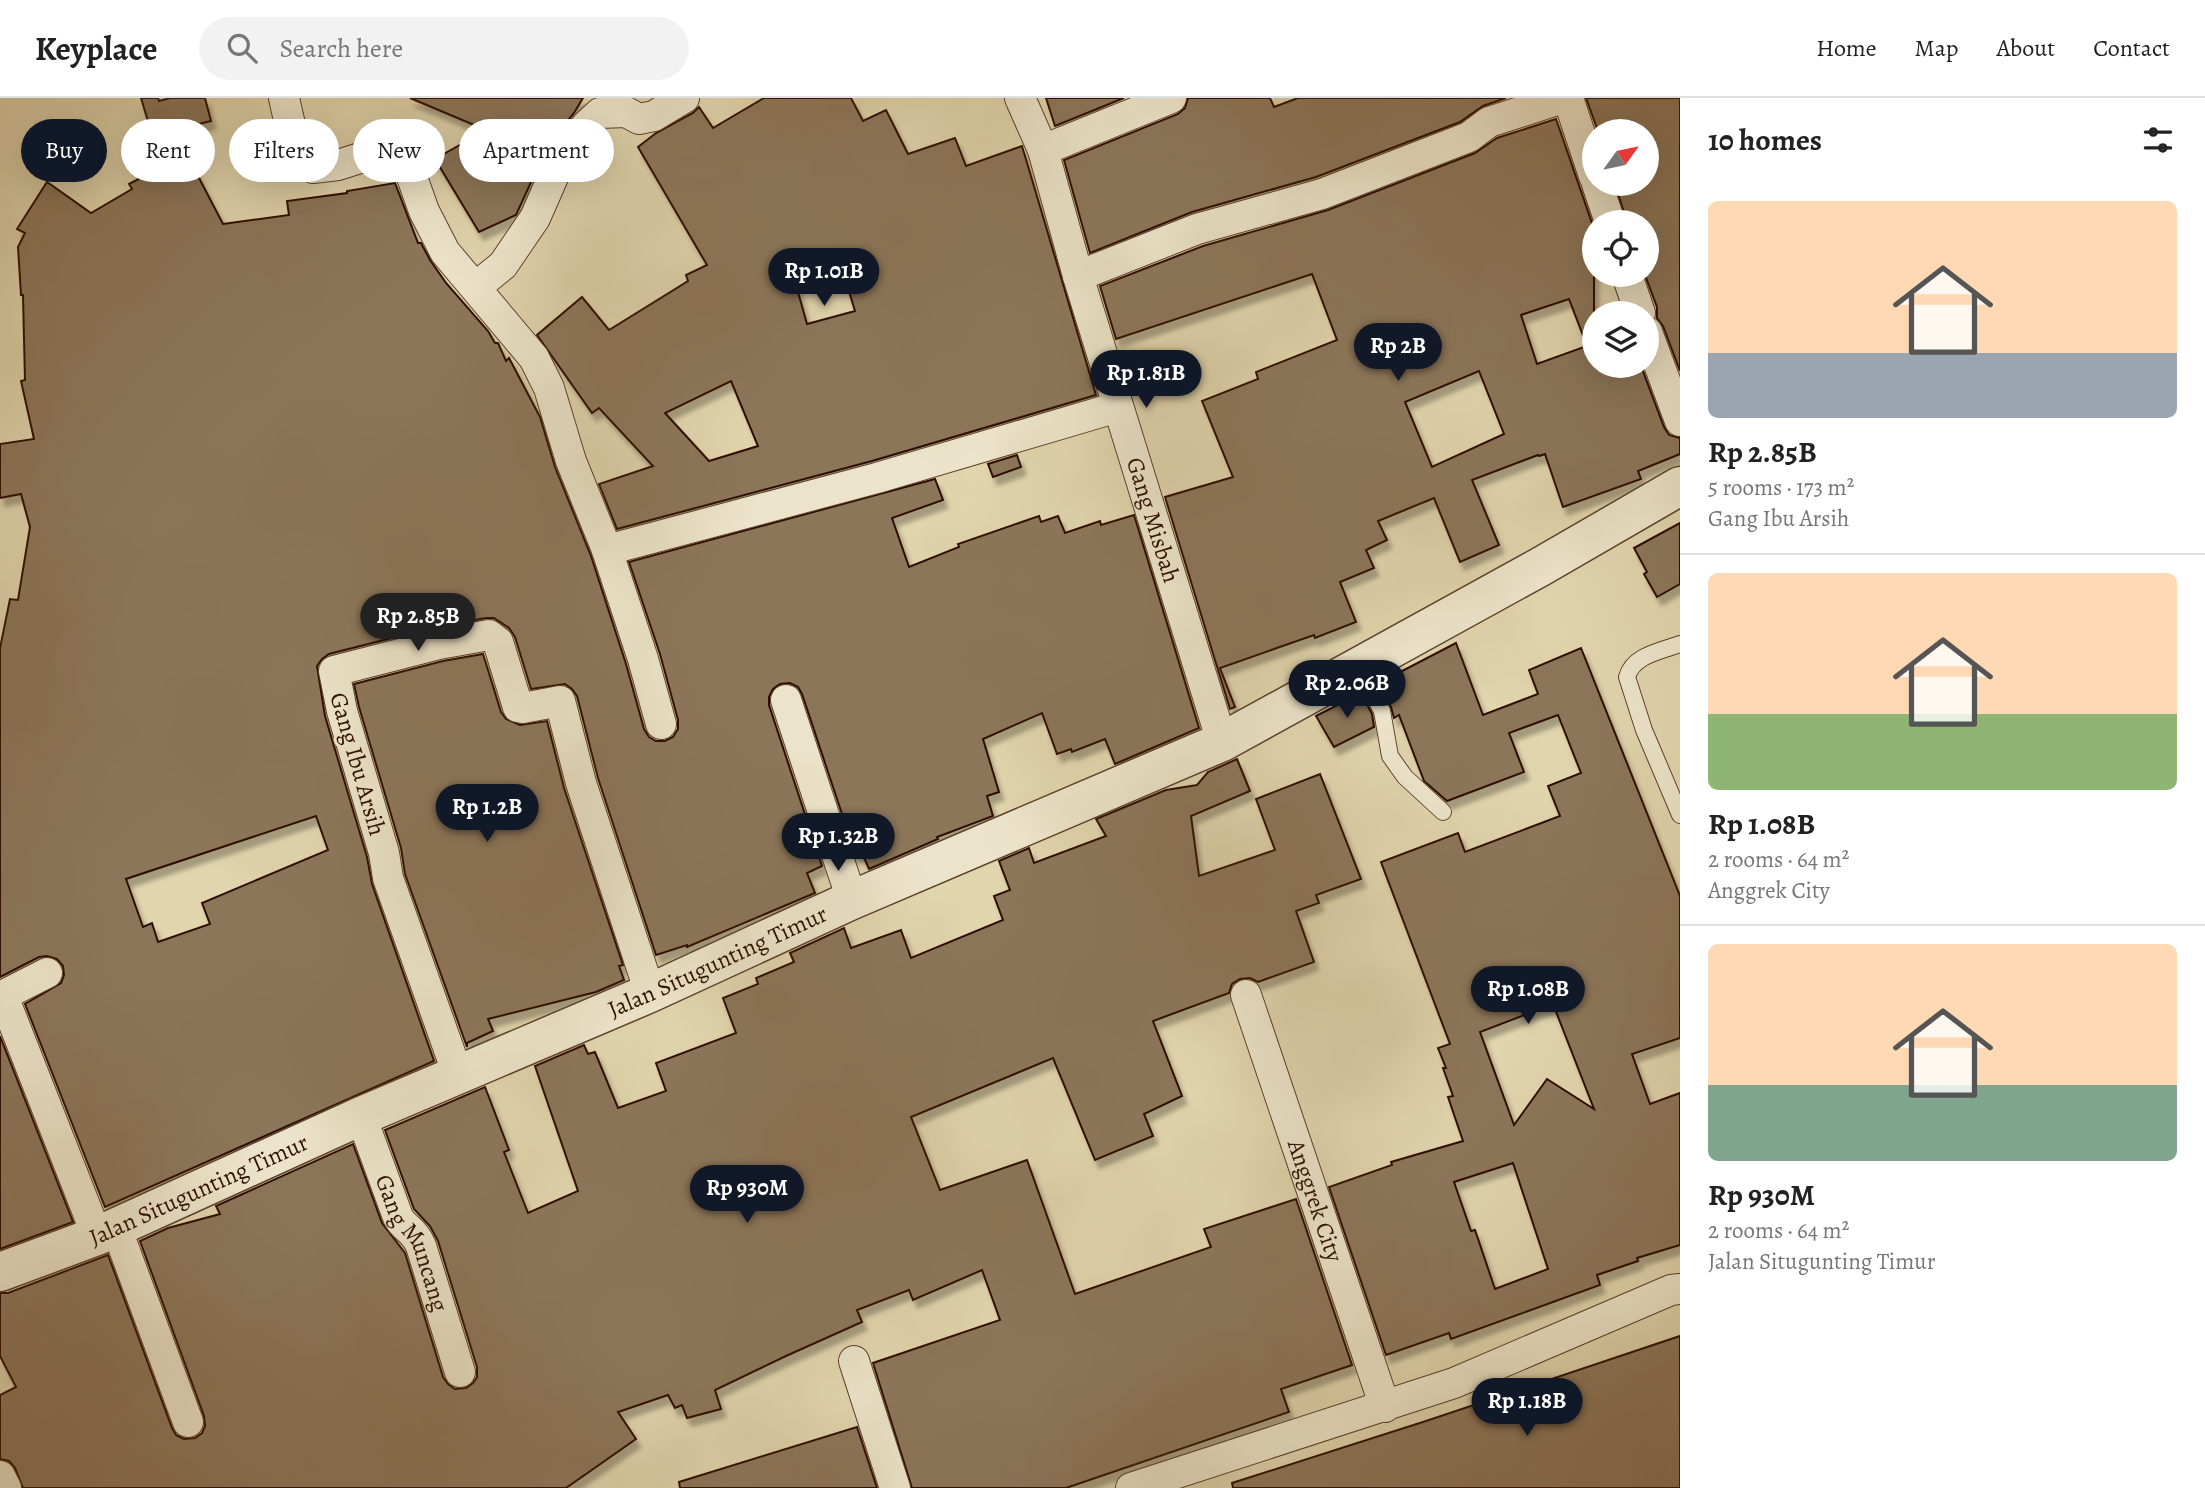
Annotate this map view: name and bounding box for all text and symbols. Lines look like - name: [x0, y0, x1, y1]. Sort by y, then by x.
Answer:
- search box: [199, 17, 689, 80]
- text: Keyplace: [35, 26, 157, 71]
- icon: search: [223, 29, 261, 67]
- text: Search here: [279, 31, 403, 66]
- text: Home: [1816, 32, 1877, 64]
- text: Map: [1915, 32, 1959, 64]
- text: About: [1997, 32, 2055, 64]
- text: Contact: [2093, 32, 2170, 64]
- chip: Buy: [21, 119, 107, 182]
- chip: Rent: [121, 119, 215, 182]
- chip: Filters: [229, 119, 339, 182]
- chip: New: [353, 119, 445, 182]
- chip: Apartment: [459, 119, 614, 182]
- north arrow: [1582, 119, 1659, 196]
- map controls: [1582, 119, 1659, 378]
- text: 10 homes: [1708, 120, 1822, 160]
- icon: filters: [2139, 121, 2177, 159]
- button: locate: [1582, 210, 1659, 287]
- icon: home: [1880, 247, 2006, 373]
- pin: Rp 1.01B: [752, 248, 896, 308]
- text: Rp 1.01B: [784, 255, 864, 286]
- button: layers: [1582, 301, 1659, 378]
- pin: Rp 2B: [1349, 324, 1447, 383]
- text: Rp 2B: [1370, 330, 1426, 361]
- pin: Rp 1.81B: [1074, 350, 1218, 410]
- text: Rp 1.81B: [1107, 357, 1185, 388]
- text: Rp 2.85B: [1708, 432, 1817, 472]
- street label: Gang Misbah: [1119, 453, 1188, 587]
- text: 5 rooms · 173 m²: [1708, 472, 1854, 503]
- text: Gang Ibu Arsih: [1708, 503, 1849, 534]
- pin: Rp 2.85B: [346, 594, 490, 653]
- text: Rp 2.85B: [376, 600, 460, 631]
- icon: home: [1880, 619, 2006, 745]
- pin: Rp 2.06B: [1275, 660, 1419, 720]
- text: Rp 2.06B: [1305, 667, 1389, 698]
- street label: Gang Ibu Arsih: [322, 689, 394, 839]
- pin: Rp 1.2B: [422, 784, 552, 844]
- text: Rp 1.2B: [452, 791, 522, 822]
- text: Rp 1.08B: [1708, 804, 1815, 844]
- pin: Rp 1.32B: [766, 814, 910, 873]
- text: Rp 1.32B: [798, 820, 878, 851]
- text: 2 rooms · 64 m²: [1708, 844, 1849, 875]
- text: Anggrek City: [1708, 875, 1830, 906]
- street label: Jalan Situgunting Timur: [603, 898, 832, 1025]
- pin: Rp 1.08B: [1456, 967, 1600, 1026]
- text: Rp 1.08B: [1487, 973, 1569, 1004]
- icon: home: [1880, 990, 2006, 1116]
- street label: Jalan Situgunting Timur: [85, 1126, 313, 1254]
- street label: Anggrek City: [1280, 1134, 1351, 1266]
- pin: Rp 930M: [682, 1166, 812, 1225]
- street label: Gang Muncang: [368, 1170, 456, 1315]
- text: Rp 930M: [706, 1172, 788, 1203]
- text: Rp 930M: [1708, 1175, 1815, 1215]
- text: 2 rooms · 64 m²: [1708, 1215, 1849, 1246]
- text: Jalan Situgunting Timur: [1708, 1246, 1936, 1277]
- pin: Rp 1.18B: [1455, 1378, 1599, 1438]
- text: Rp 1.18B: [1488, 1385, 1566, 1416]

